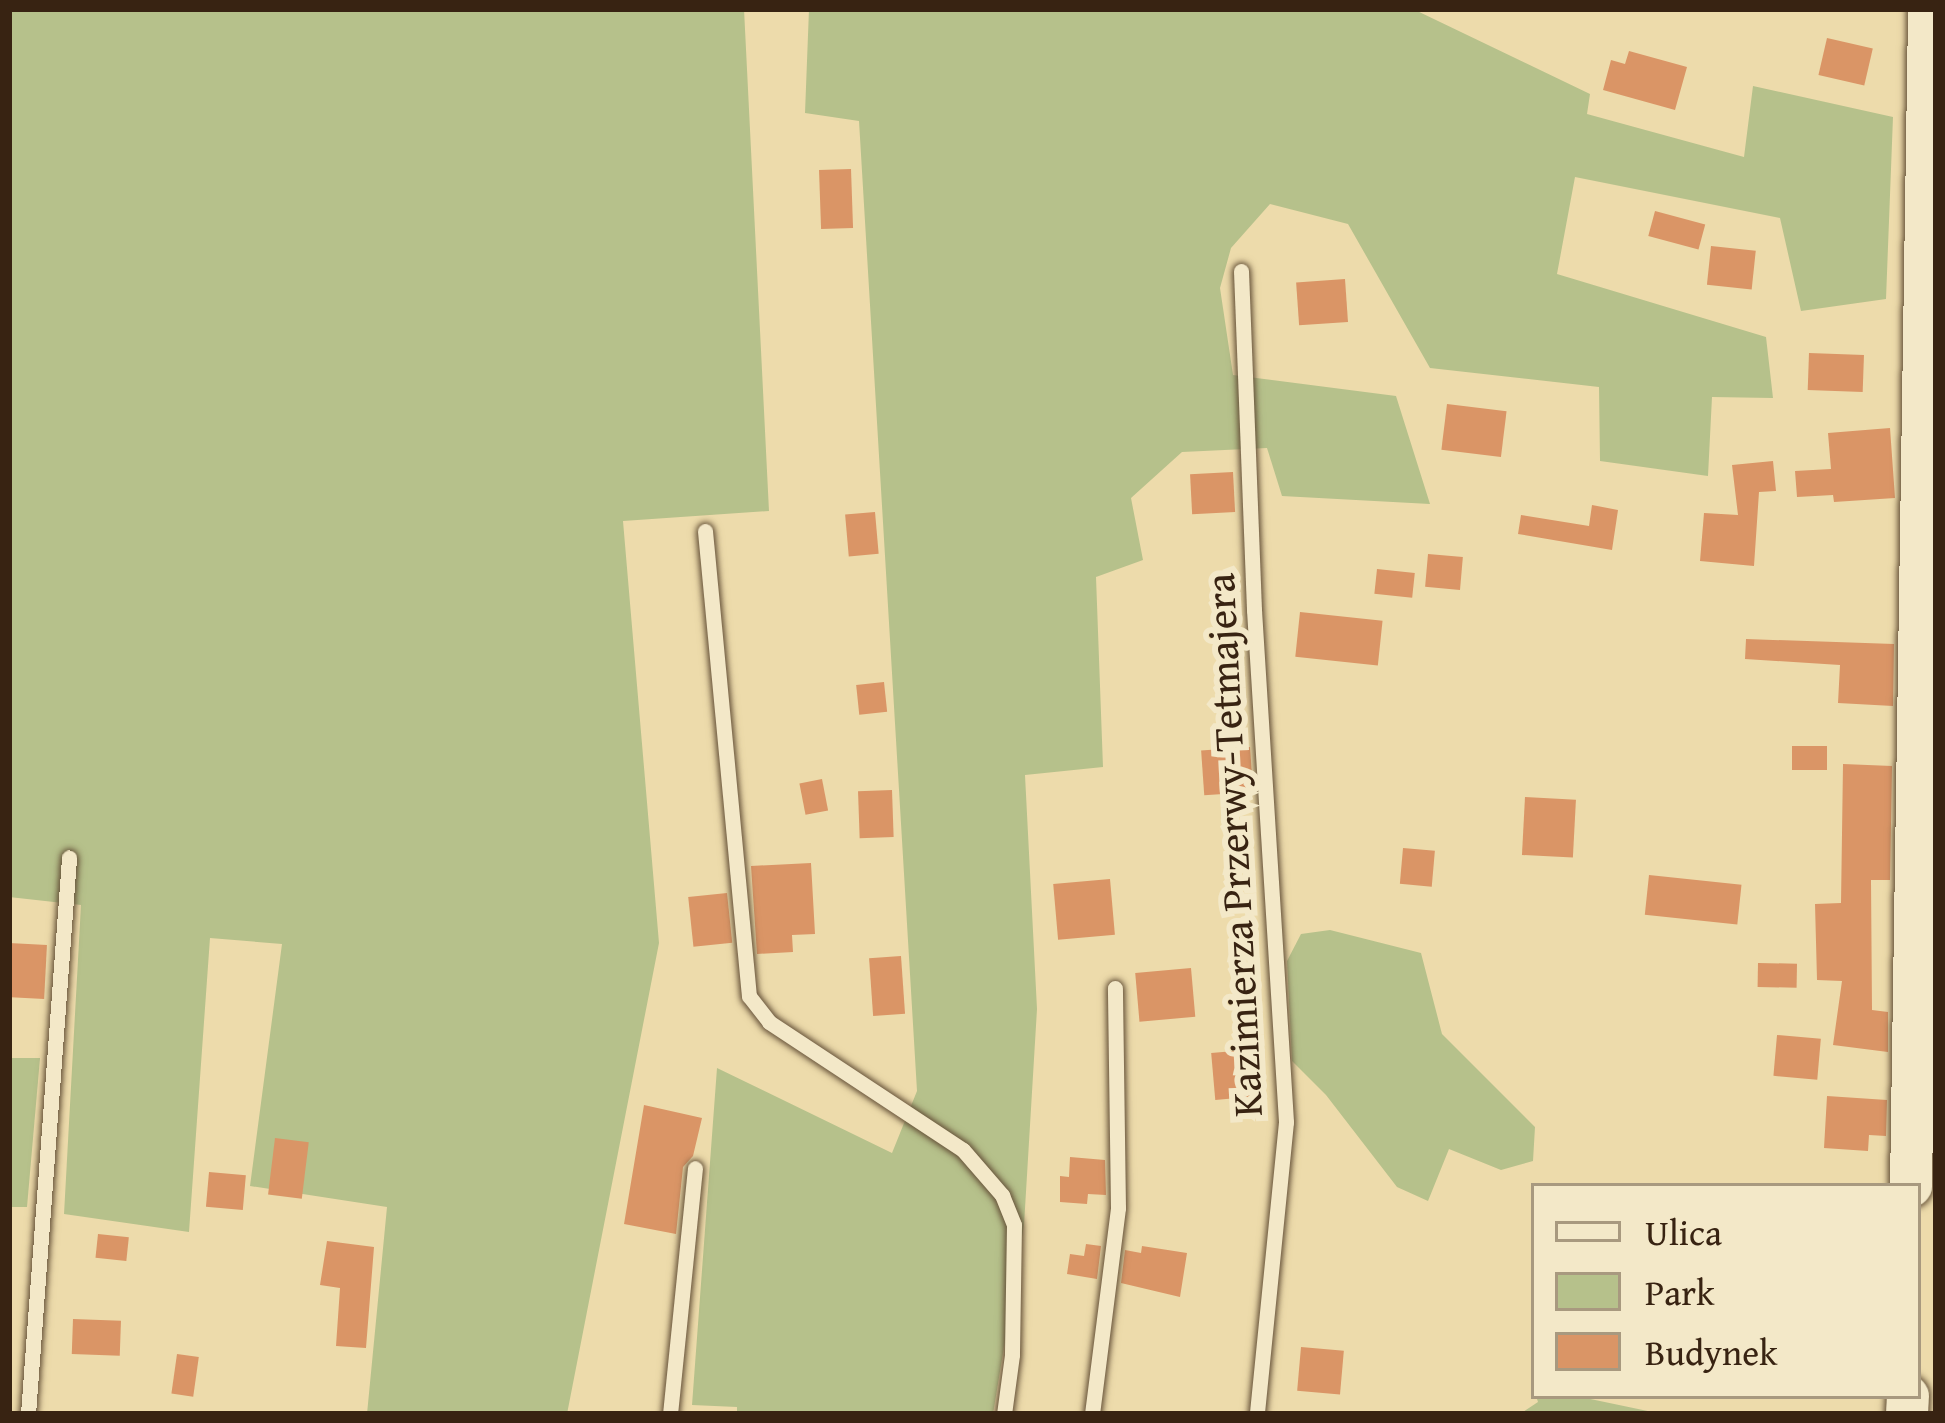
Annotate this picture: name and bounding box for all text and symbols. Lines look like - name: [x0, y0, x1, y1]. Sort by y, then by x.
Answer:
- street label: Kazimierza Przerwy-Tetmajera: [1194, 572, 1272, 1118]
- legend: [1531, 1183, 1921, 1399]
- text: Ulica: [1645, 1205, 1722, 1258]
- text: Park: [1645, 1265, 1715, 1318]
- text: Budynek: [1645, 1325, 1777, 1378]

